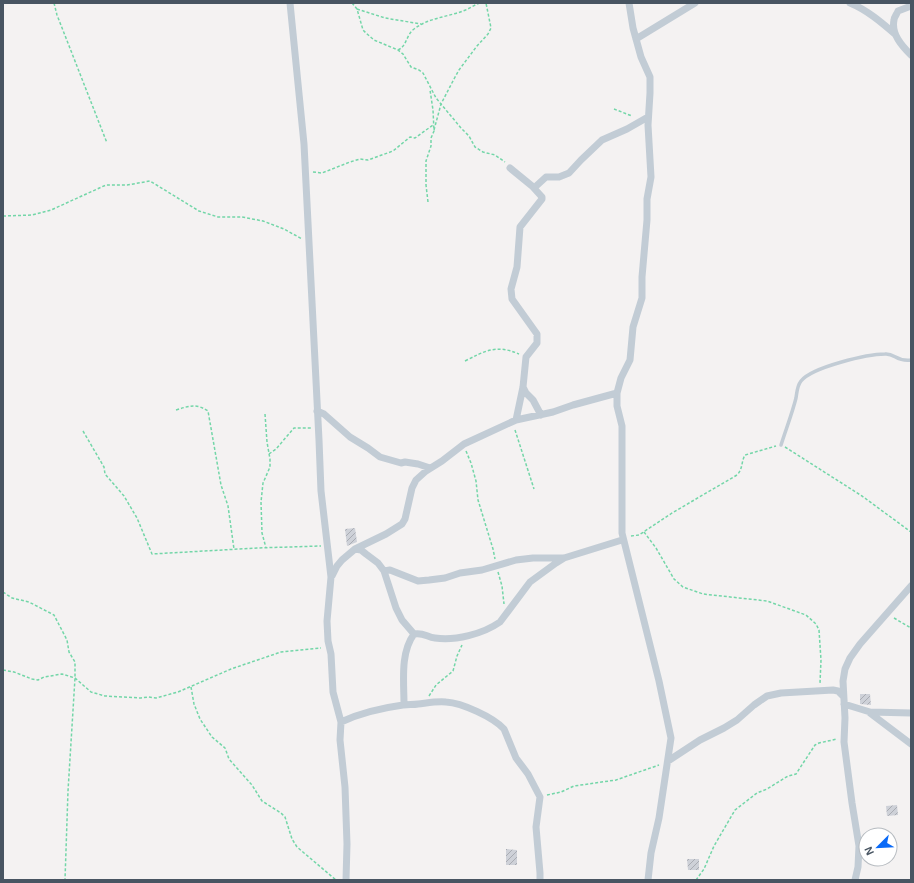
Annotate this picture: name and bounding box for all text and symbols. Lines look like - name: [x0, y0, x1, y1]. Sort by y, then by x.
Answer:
- north arrow: [858, 827, 898, 867]
- text: N: [862, 845, 876, 857]

